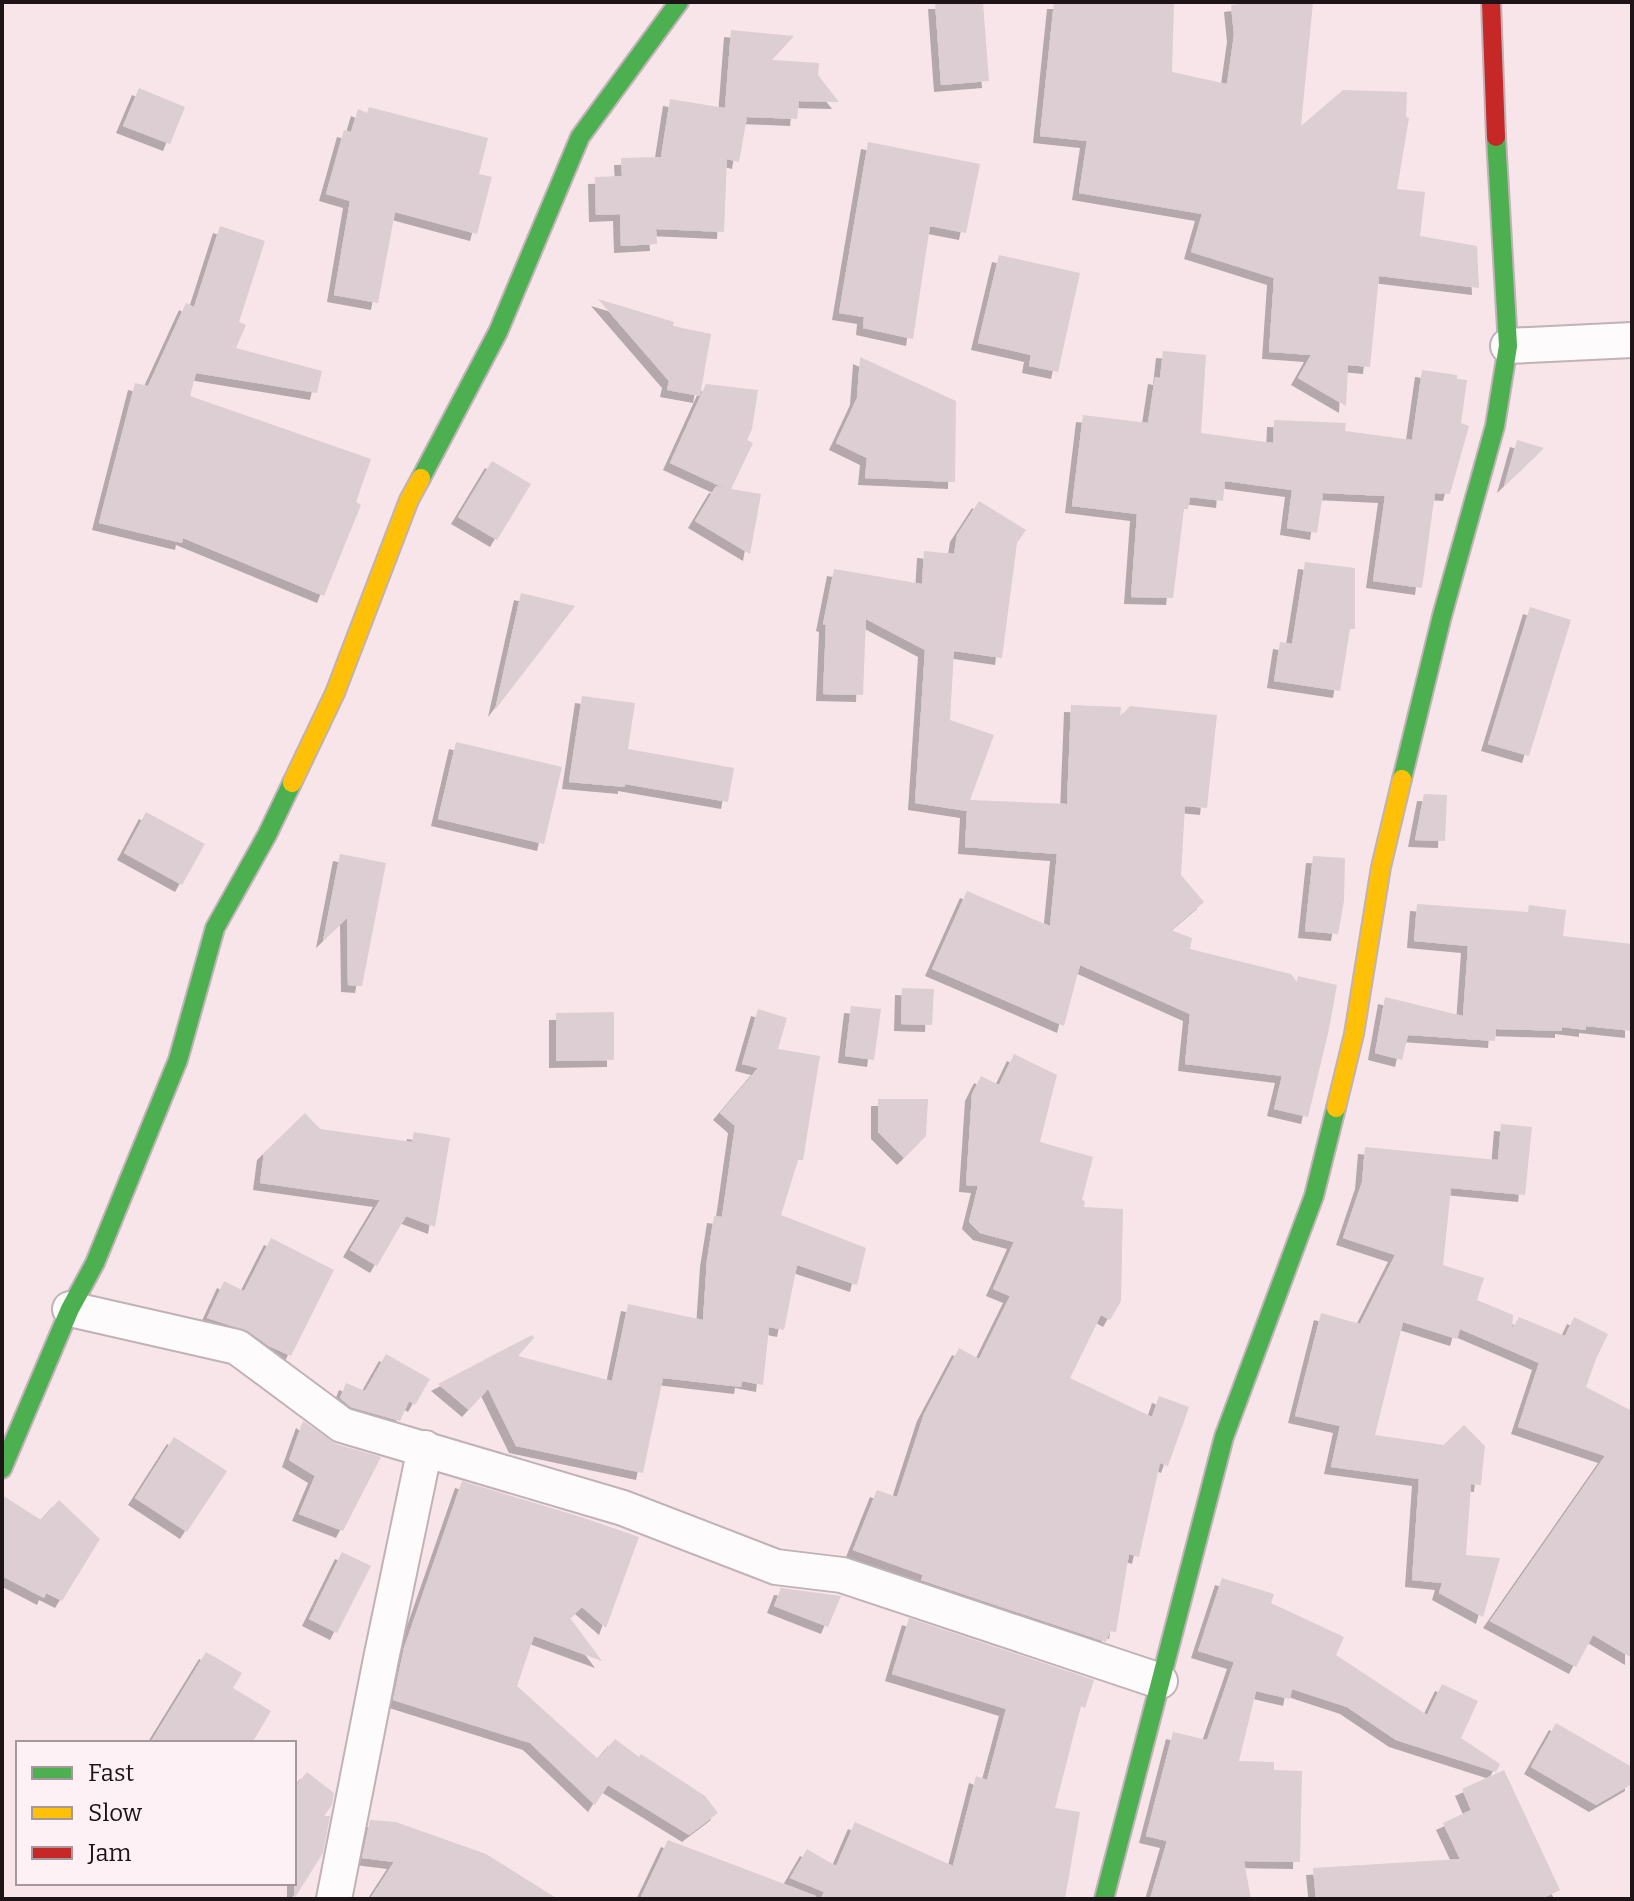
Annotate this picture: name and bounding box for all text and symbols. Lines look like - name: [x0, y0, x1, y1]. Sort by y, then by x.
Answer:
- legend: [16, 1741, 296, 1885]
- text: Fast: [88, 1759, 134, 1787]
- text: Slow: [88, 1799, 143, 1827]
- text: Jam: [87, 1839, 132, 1867]

